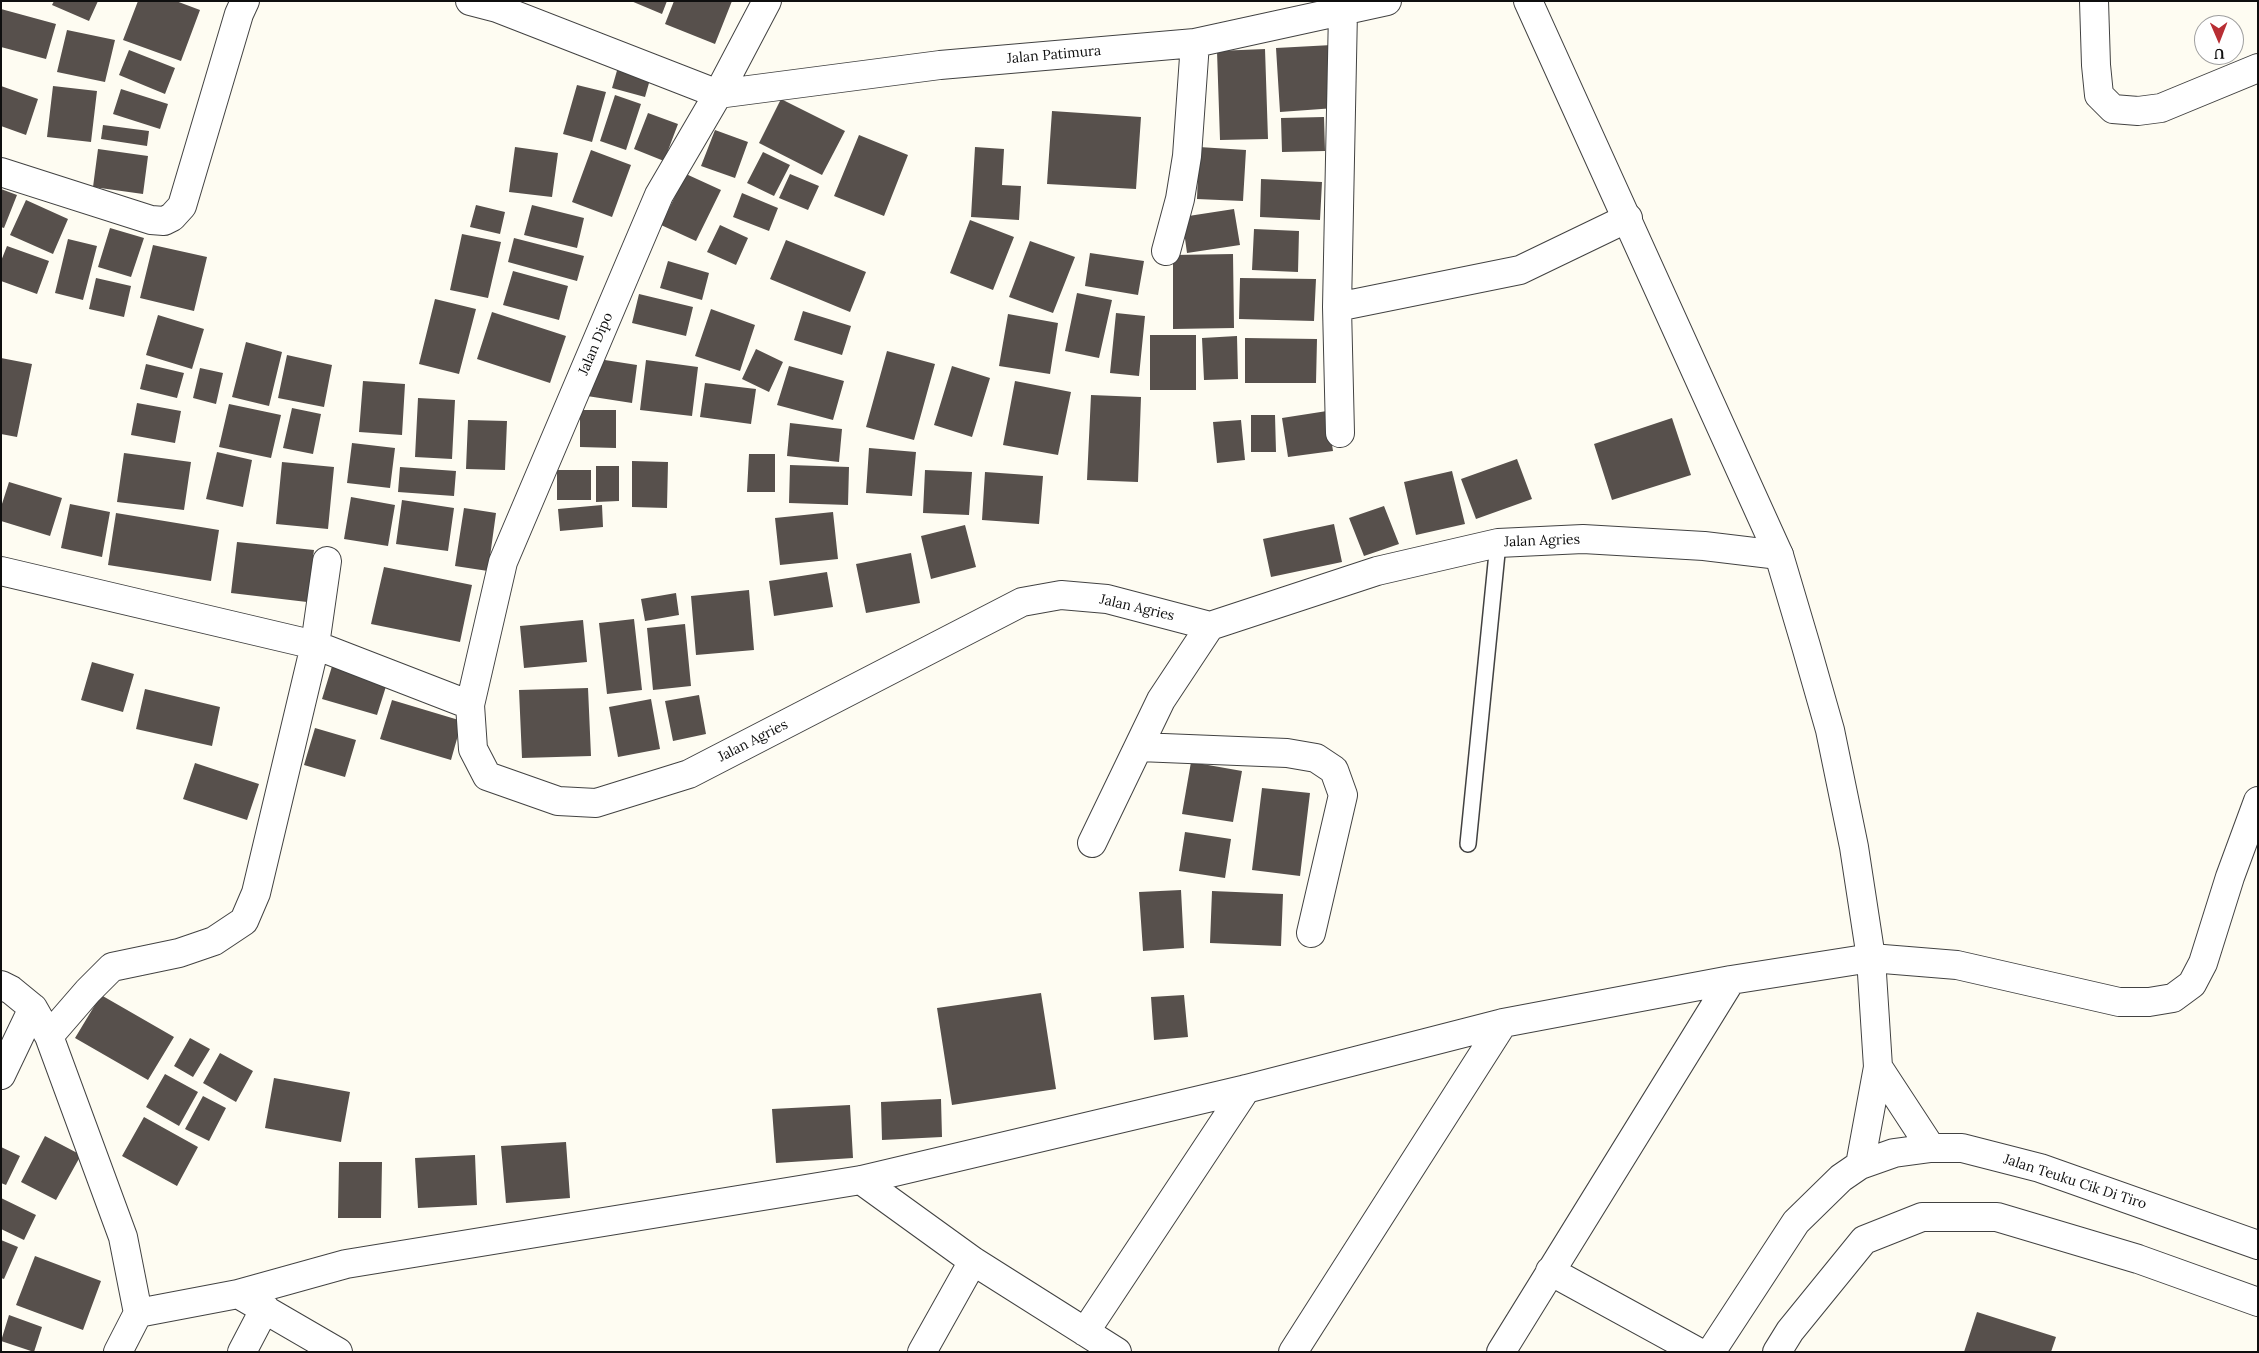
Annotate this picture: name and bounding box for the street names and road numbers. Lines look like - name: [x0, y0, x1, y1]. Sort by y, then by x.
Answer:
- street label: Jalan Patimura: [1006, 43, 1102, 67]
- street label: Jalan Dipo: [575, 310, 617, 378]
- street label: Jalan Agries: [1504, 531, 1580, 551]
- street label: Jalan Agries: [1098, 591, 1176, 625]
- street label: Jalan Agries: [715, 716, 791, 766]
- street label: Jalan Teuku Cik Di Tiro: [2001, 1151, 2149, 1213]

